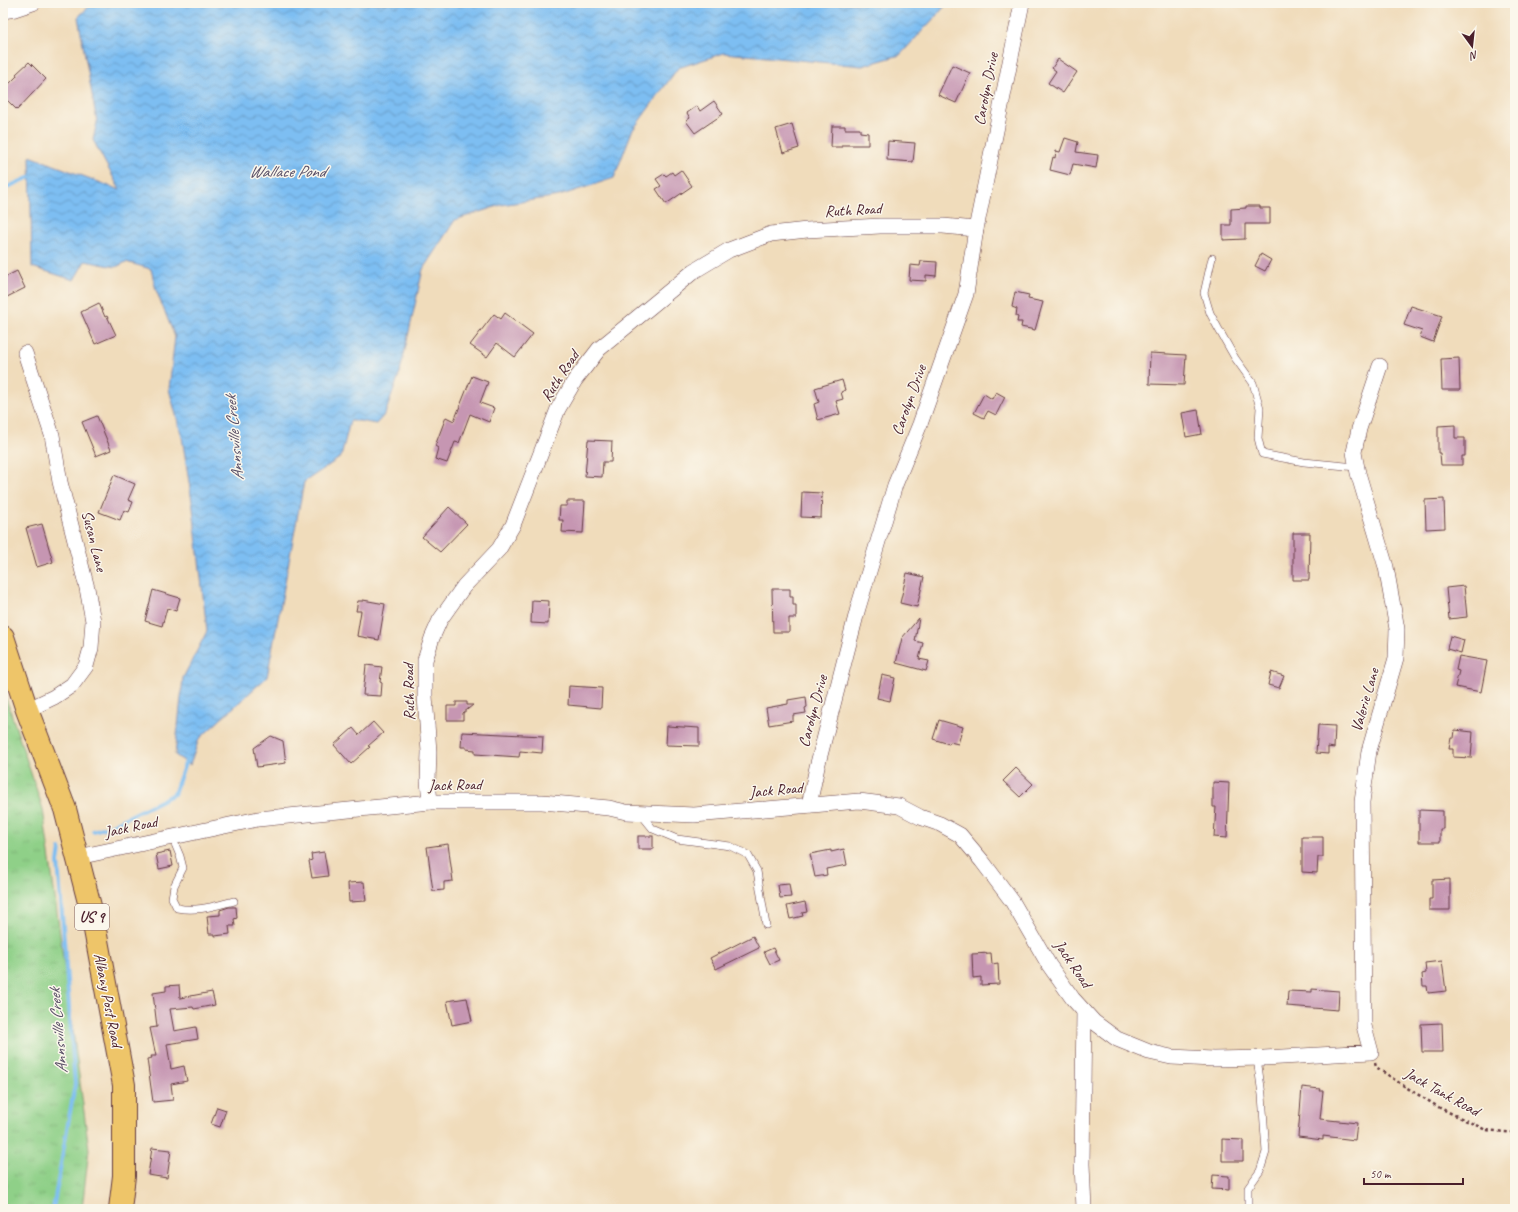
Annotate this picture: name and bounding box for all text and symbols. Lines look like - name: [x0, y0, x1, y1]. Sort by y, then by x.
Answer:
- north arrow: [1452, 26, 1492, 66]
- text: N: [1467, 48, 1480, 64]
- street label: Carolyn Drive: [969, 49, 1003, 127]
- water label: Wallace Pond: [249, 161, 330, 182]
- street label: Ruth Road: [824, 198, 885, 221]
- street label: Ruth Road: [536, 344, 585, 405]
- street label: Carolyn Drive: [887, 360, 932, 438]
- water label: Annsville Creek: [220, 392, 248, 481]
- street label: Susan Lane: [77, 508, 112, 575]
- street label: Ruth Road: [398, 661, 419, 721]
- street label: Valerie Lane: [1346, 664, 1384, 734]
- street label: Carolyn Drive: [794, 671, 833, 749]
- street label: Jack Road: [427, 774, 485, 795]
- street label: Jack Road: [747, 777, 806, 802]
- street label: Jack Road: [102, 811, 162, 843]
- road number: US 9: [75, 904, 109, 930]
- street label: Jack Road: [1049, 935, 1098, 994]
- street label: Albany Post Road: [89, 951, 127, 1051]
- water label: Annsville Creek: [44, 985, 72, 1074]
- street label: Jack Tank Road: [1400, 1063, 1485, 1122]
- scale bar: [1364, 1160, 1463, 1186]
- text: 50 m: [1370, 1166, 1392, 1182]

